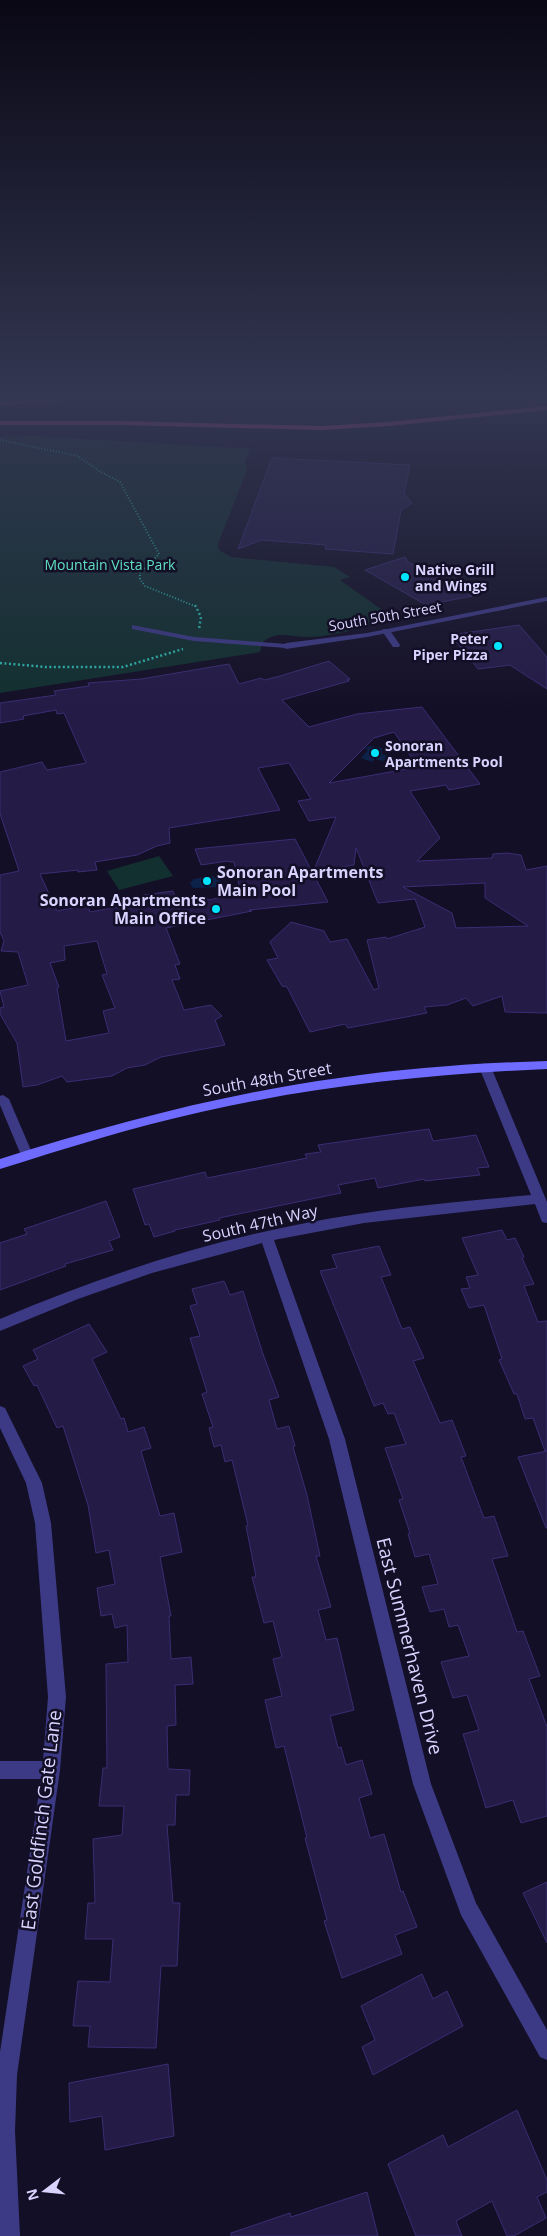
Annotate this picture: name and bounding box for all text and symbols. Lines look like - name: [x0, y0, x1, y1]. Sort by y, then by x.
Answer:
- park label: Mountain Vista Park: [45, 555, 176, 574]
- place label: Native Grill and Wings: [415, 560, 494, 595]
- marker: Native Grill and Wings: [399, 571, 411, 583]
- street label: South 50th Street: [327, 597, 443, 635]
- place label: Peter Piper Pizza: [413, 629, 489, 664]
- marker: Peter Piper Pizza: [492, 640, 504, 652]
- place label: Sonoran Apartments Pool: [385, 736, 503, 771]
- marker: Sonoran Apartments Pool: [369, 747, 381, 759]
- place label: Sonoran Apartments Main Pool: [217, 861, 383, 901]
- marker: Sonoran Apartments Main Pool: [201, 875, 213, 887]
- place label: Sonoran Apartments Main Office: [40, 889, 206, 929]
- marker: Sonoran Apartments Main Office: [210, 903, 222, 915]
- street label: South 48th Street: [201, 1057, 333, 1101]
- street label: South 47th Way: [200, 1199, 321, 1247]
- street label: East Summerhaven Drive: [370, 1535, 450, 1757]
- street label: East Goldfinch Gate Lane: [15, 1708, 67, 1932]
- north arrow: [20, 2166, 70, 2216]
- text: N: [21, 2187, 43, 2203]

